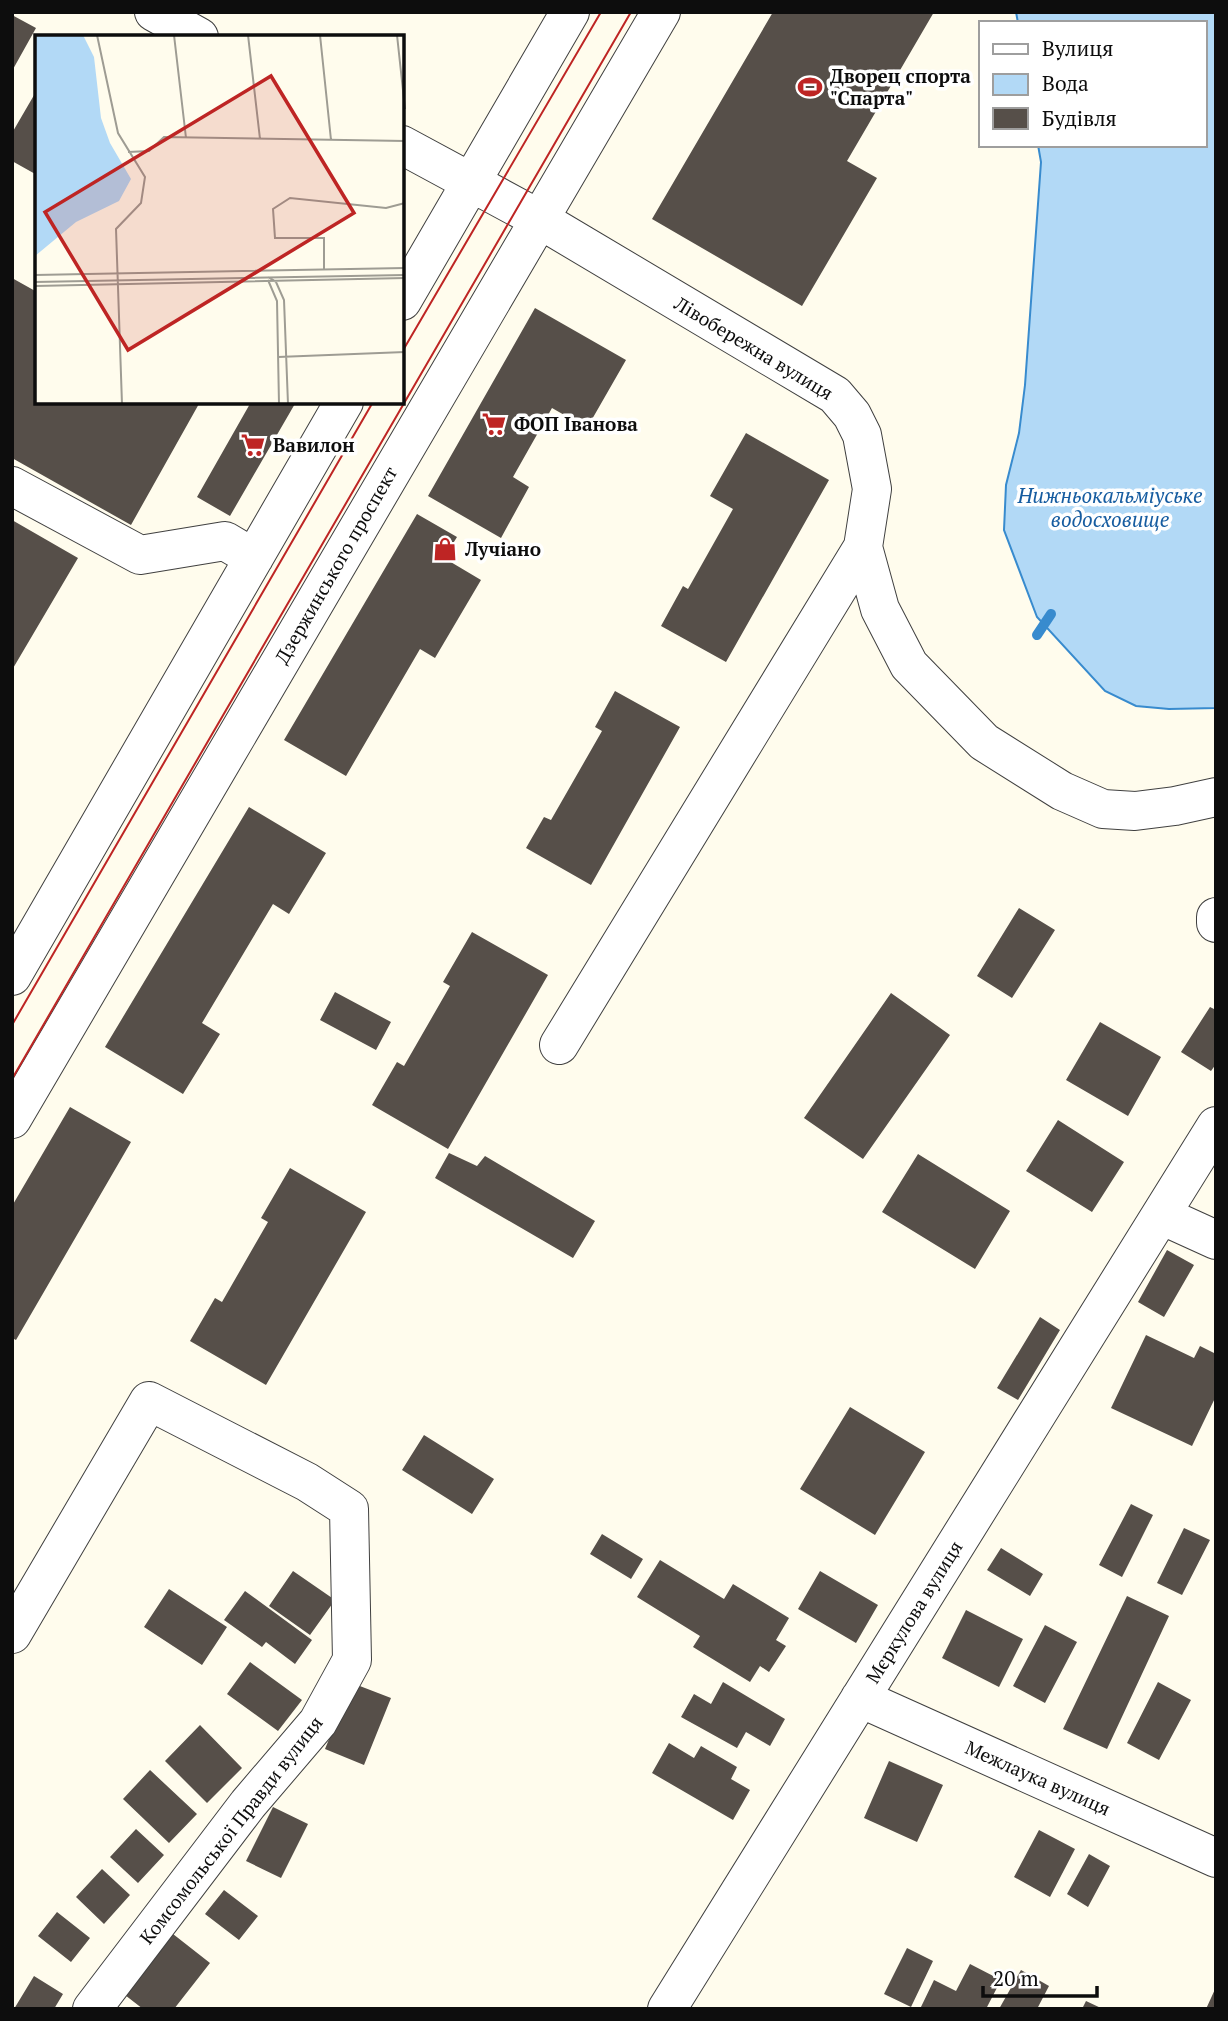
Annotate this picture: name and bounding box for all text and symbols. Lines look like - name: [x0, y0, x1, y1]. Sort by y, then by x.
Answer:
- legend: [979, 21, 1207, 147]
- text: Вулиця: [1042, 34, 1113, 62]
- inset map: [35, 35, 404, 404]
- place label: Дворец спорта "Спарта": [830, 63, 971, 110]
- text: Вода: [1042, 69, 1089, 97]
- sports icon: Дворец спорта "Спарта": [796, 73, 824, 101]
- text: Будівля: [1042, 104, 1117, 132]
- street label: Лівобережна вулиця: [669, 290, 838, 405]
- supermarket icon: ФОП Іванова: [480, 410, 508, 438]
- place label: ФОП Іванова: [514, 411, 638, 436]
- supermarket icon: Вавилон: [239, 431, 267, 459]
- place label: Вавилон: [273, 432, 355, 457]
- street label: Дзержинського проспект: [269, 462, 402, 668]
- water label: Нижньокальміуське водосховище: [1016, 481, 1203, 533]
- shop icon: Лучіано: [431, 535, 459, 563]
- place label: Лучіано: [464, 536, 541, 561]
- street label: Мєркулова вулиця: [860, 1536, 968, 1688]
- street label: Комсомольської Правди вулиця: [134, 1710, 328, 1949]
- street label: Межлаука вулиця: [962, 1734, 1115, 1821]
- scale bar: [983, 1954, 1097, 1998]
- text: 20 m: [993, 1964, 1039, 1992]

